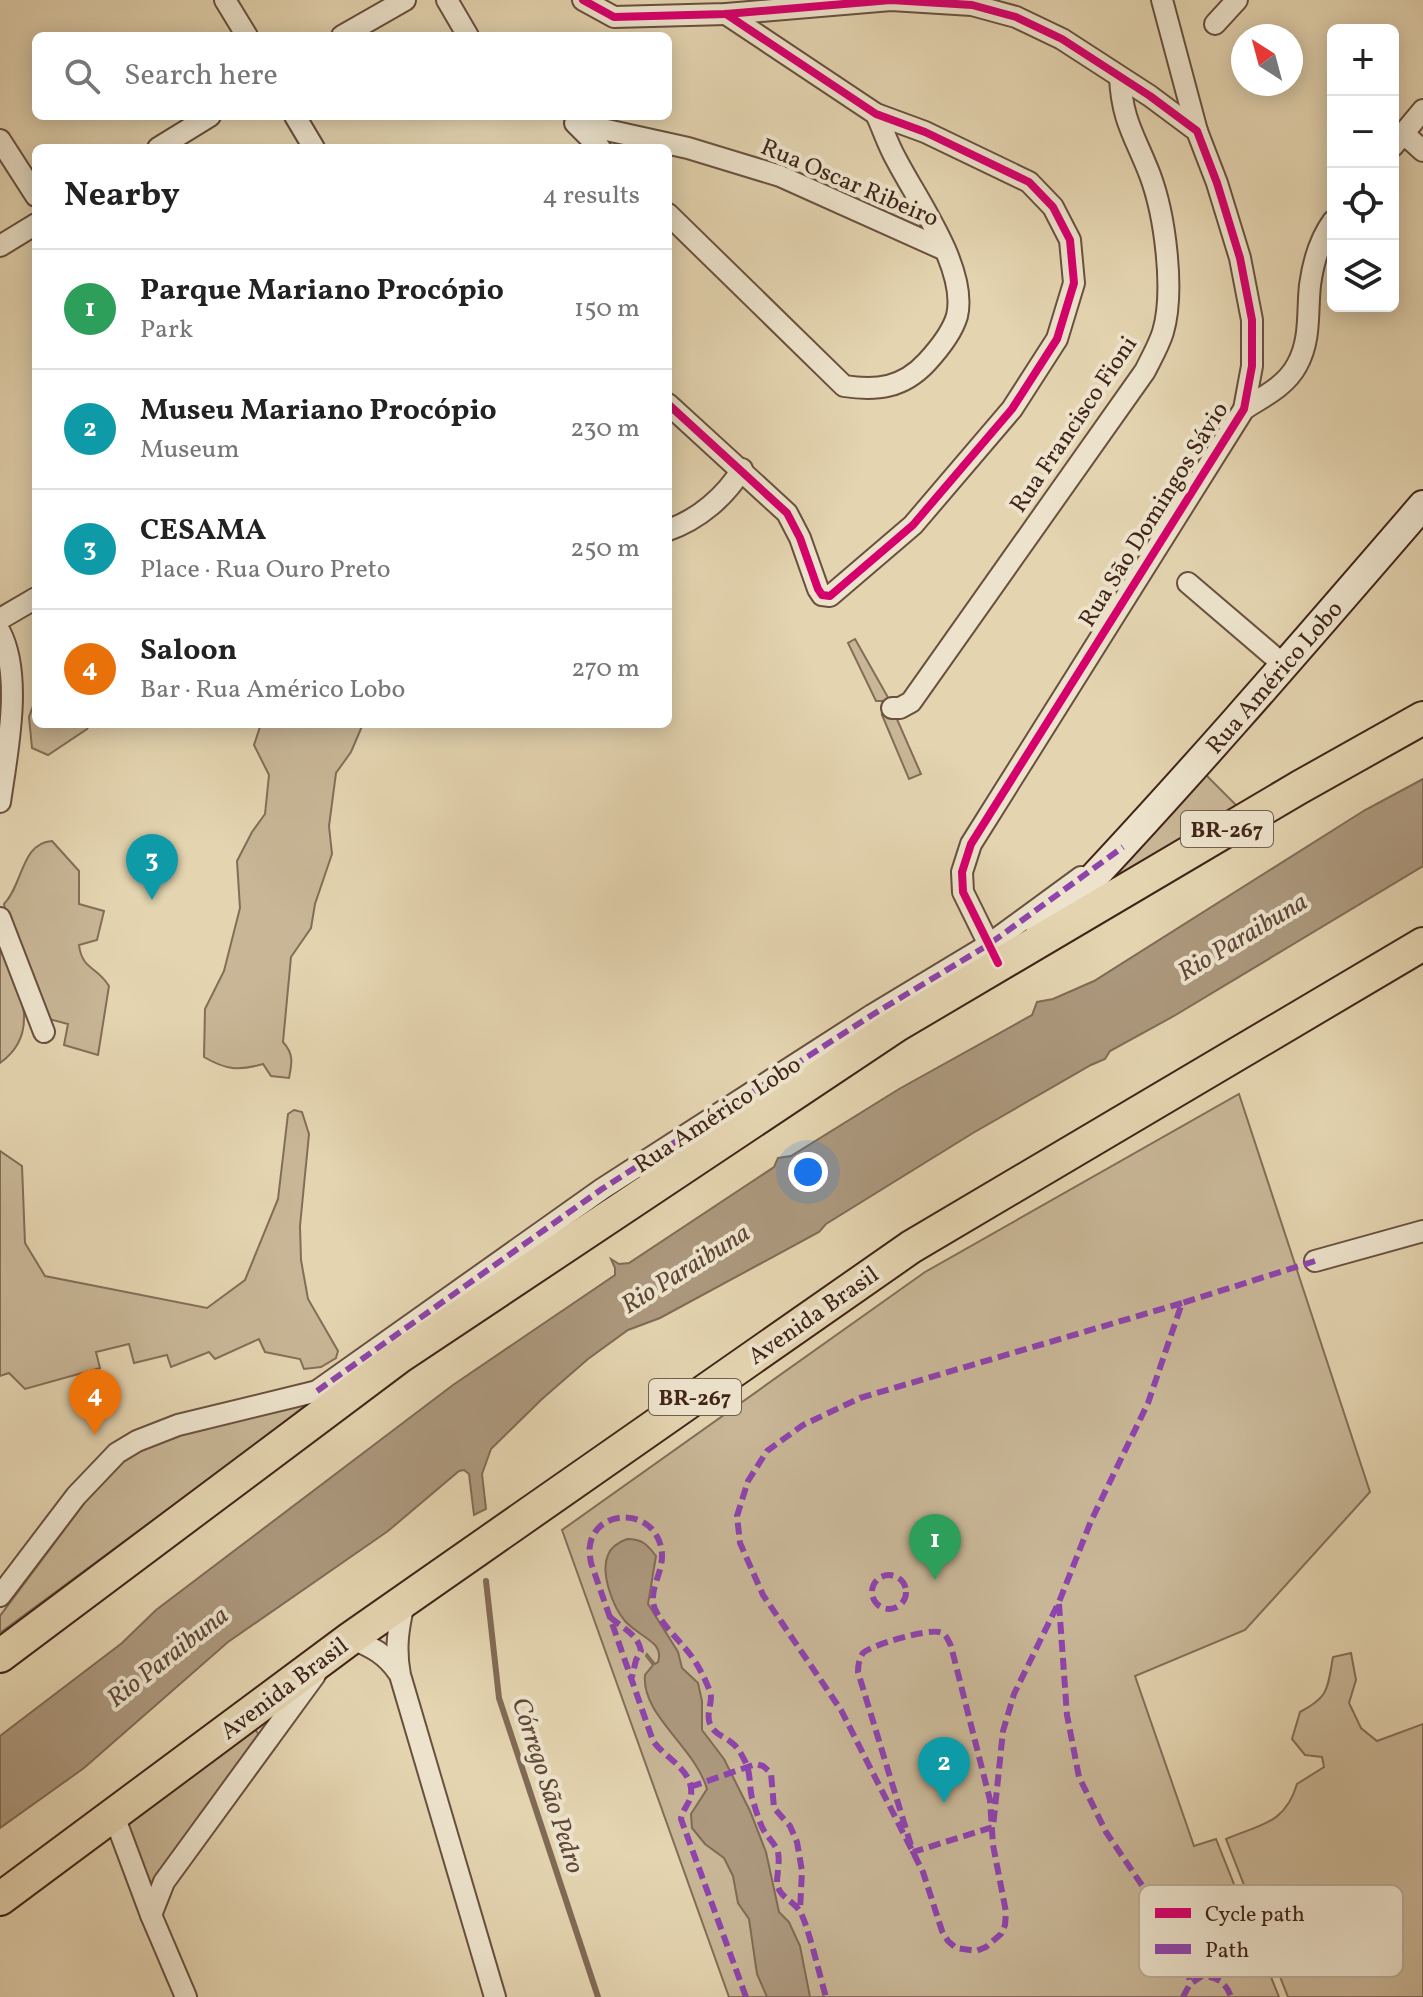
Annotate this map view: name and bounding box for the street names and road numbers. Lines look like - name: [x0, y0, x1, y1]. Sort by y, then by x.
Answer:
- street label: Rua Oscar Ribeiro: [755, 131, 943, 237]
- street label: Rua Francisco Fioni: [1003, 330, 1147, 520]
- street label: Rua São Domingos Sávio: [1071, 396, 1238, 634]
- street label: Rua Américo Lobo: [1199, 594, 1352, 763]
- road number: BR-267: [1181, 811, 1273, 847]
- street label: Rua Américo Lobo: [628, 1049, 809, 1183]
- street label: Avenida Brasil: [742, 1259, 886, 1374]
- road number: BR-267: [649, 1379, 741, 1415]
- street label: Avenida Brasil: [214, 1630, 356, 1749]

